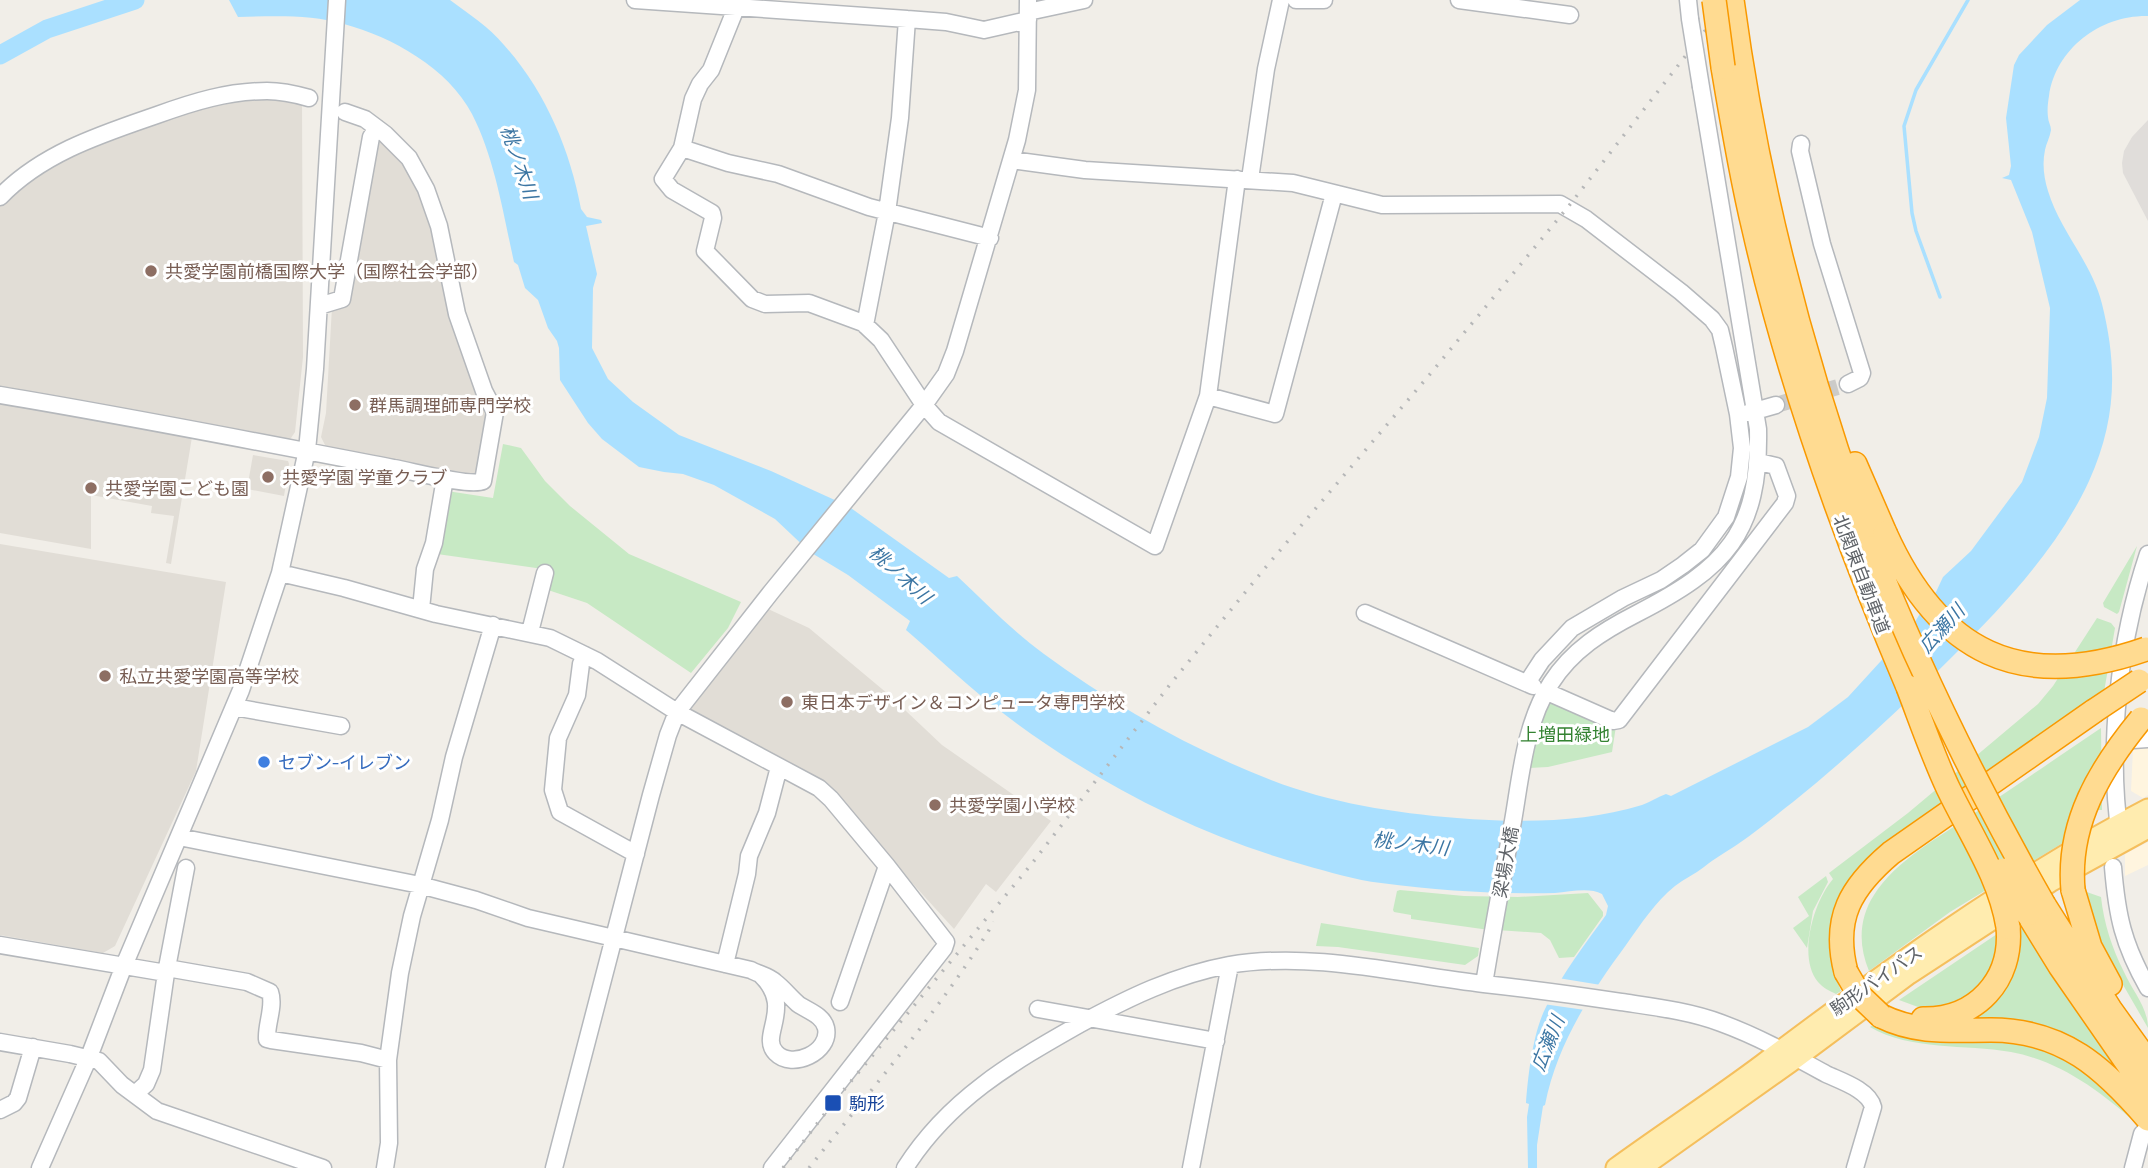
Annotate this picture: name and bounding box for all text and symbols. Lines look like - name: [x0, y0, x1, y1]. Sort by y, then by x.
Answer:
- water label: 桃ノ木川: [497, 122, 544, 204]
- place label: 共愛学園前橋国際大学（国際社会学部）: [165, 260, 489, 282]
- marker: 共愛学園前橋国際大学（国際社会学部）: [143, 263, 159, 279]
- place label: 群馬調理師専門学校: [369, 394, 531, 416]
- marker: 群馬調理師専門学校: [347, 397, 363, 413]
- place label: 共愛学園 学童クラブ: [282, 466, 448, 488]
- marker: 共愛学園 学童クラブ: [260, 469, 276, 485]
- place label: 共愛学園こども園: [105, 477, 249, 499]
- marker: 共愛学園こども園: [83, 480, 99, 496]
- street label: 北関東自動車道: [1829, 511, 1895, 637]
- water label: 桃ノ木川: [865, 540, 938, 609]
- water label: 広瀬川: [1913, 598, 1970, 657]
- place label: 私立共愛学園高等学校: [119, 665, 299, 687]
- marker: 私立共愛学園高等学校: [97, 668, 113, 684]
- place label: 東日本デザイン＆コンピュータ専門学校: [801, 691, 1125, 713]
- marker: 東日本デザイン＆コンピュータ専門学校: [779, 694, 795, 710]
- park label: 上増田緑地: [1520, 723, 1610, 745]
- place label: セブン-イレブン: [278, 751, 411, 773]
- marker: セブン-イレブン: [256, 754, 272, 770]
- place label: 共愛学園小学校: [949, 794, 1075, 816]
- marker: 共愛学園小学校: [927, 797, 943, 813]
- street label: 梁場大橋: [1488, 825, 1522, 899]
- water label: 桃ノ木川: [1372, 827, 1452, 859]
- street label: 駒形バイパス: [1826, 940, 1926, 1020]
- water label: 広瀬川: [1526, 1010, 1569, 1074]
- place label: 駒形: [849, 1092, 885, 1114]
- marker: 駒形: [823, 1093, 843, 1113]

